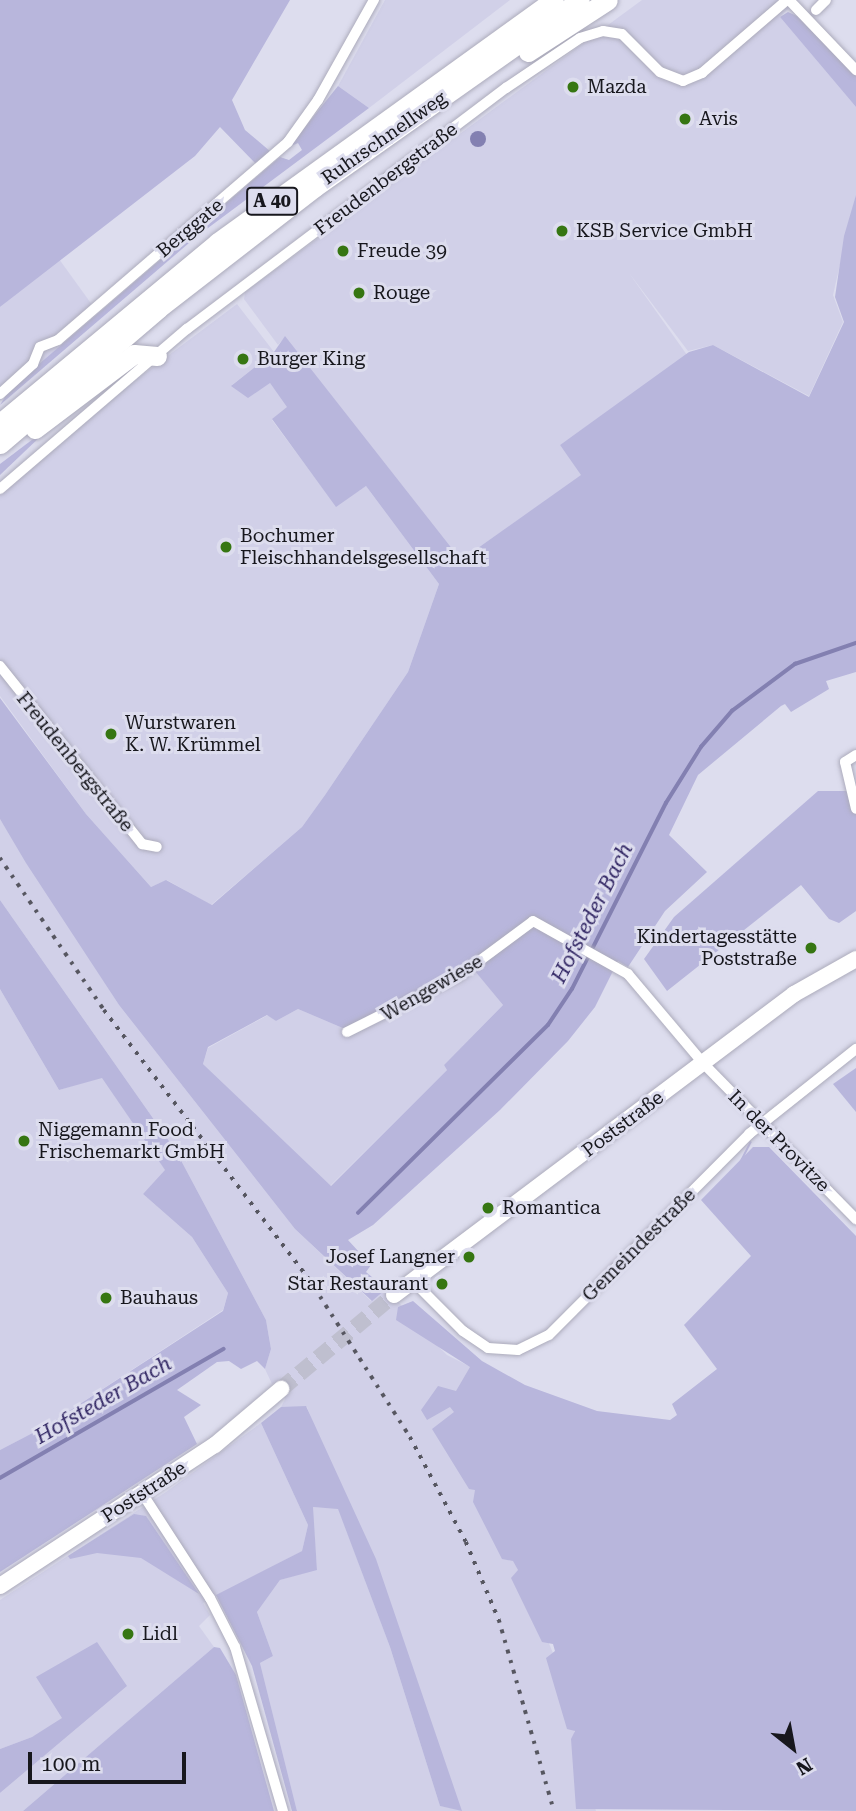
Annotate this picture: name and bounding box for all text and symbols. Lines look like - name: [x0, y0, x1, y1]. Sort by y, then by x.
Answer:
- place label: Mazda: [587, 76, 647, 98]
- marker: Mazda: [565, 79, 581, 95]
- street label: Ruhrschnellweg: [317, 86, 451, 190]
- place label: Avis: [699, 108, 738, 130]
- marker: Avis: [677, 111, 693, 127]
- street label: Freudenbergstraße: [310, 118, 462, 240]
- road number: A 40: [246, 186, 298, 216]
- street label: Berggate: [152, 194, 228, 262]
- place label: KSB Service GmbH: [576, 220, 753, 242]
- marker: KSB Service GmbH: [554, 223, 570, 239]
- place label: Freude 39: [357, 240, 447, 262]
- marker: Freude 39: [335, 243, 351, 259]
- place label: Rouge: [373, 282, 430, 304]
- marker: Rouge: [351, 285, 367, 301]
- place label: Burger King: [257, 348, 365, 370]
- marker: Burger King: [235, 351, 251, 367]
- place label: Bochumer Fleischhandelsgesellschaft: [240, 525, 486, 569]
- marker: Bochumer Fleischhandelsgesellschaft: [218, 539, 234, 555]
- street label: Freudenbergstraße: [12, 688, 138, 836]
- place label: Wurstwaren K. W. Krümmel: [125, 712, 261, 756]
- marker: Wurstwaren K. W. Krümmel: [103, 726, 119, 742]
- water label: Hofsteder Bach: [546, 839, 638, 987]
- place label: Kindertagesstätte Poststraße: [636, 926, 797, 970]
- marker: Kindertagesstätte Poststraße: [803, 940, 819, 956]
- street label: Wengewiese: [377, 950, 487, 1026]
- street label: In der Provitze: [723, 1085, 835, 1197]
- street label: Poststraße: [578, 1086, 668, 1162]
- place label: Niggemann Food Frischemarkt GmbH: [38, 1119, 225, 1163]
- marker: Niggemann Food Frischemarkt GmbH: [16, 1133, 32, 1149]
- street label: Gemeindestraße: [578, 1184, 700, 1306]
- place label: Romantica: [502, 1197, 601, 1219]
- marker: Romantica: [480, 1200, 496, 1216]
- place label: Josef Langner: [326, 1246, 455, 1268]
- marker: Josef Langner: [461, 1249, 477, 1265]
- place label: Star Restaurant: [288, 1273, 428, 1295]
- marker: Star Restaurant: [434, 1276, 450, 1292]
- place label: Bauhaus: [120, 1287, 198, 1309]
- marker: Bauhaus: [98, 1290, 114, 1306]
- water label: Hofsteder Bach: [30, 1351, 176, 1449]
- street label: Poststraße: [98, 1456, 190, 1528]
- place label: Lidl: [142, 1623, 178, 1645]
- marker: Lidl: [120, 1626, 136, 1642]
- north arrow: [758, 1713, 828, 1783]
- scale bar: [32, 1738, 189, 1782]
- text: 100 m: [41, 1752, 101, 1776]
- text: N: [792, 1753, 816, 1780]

